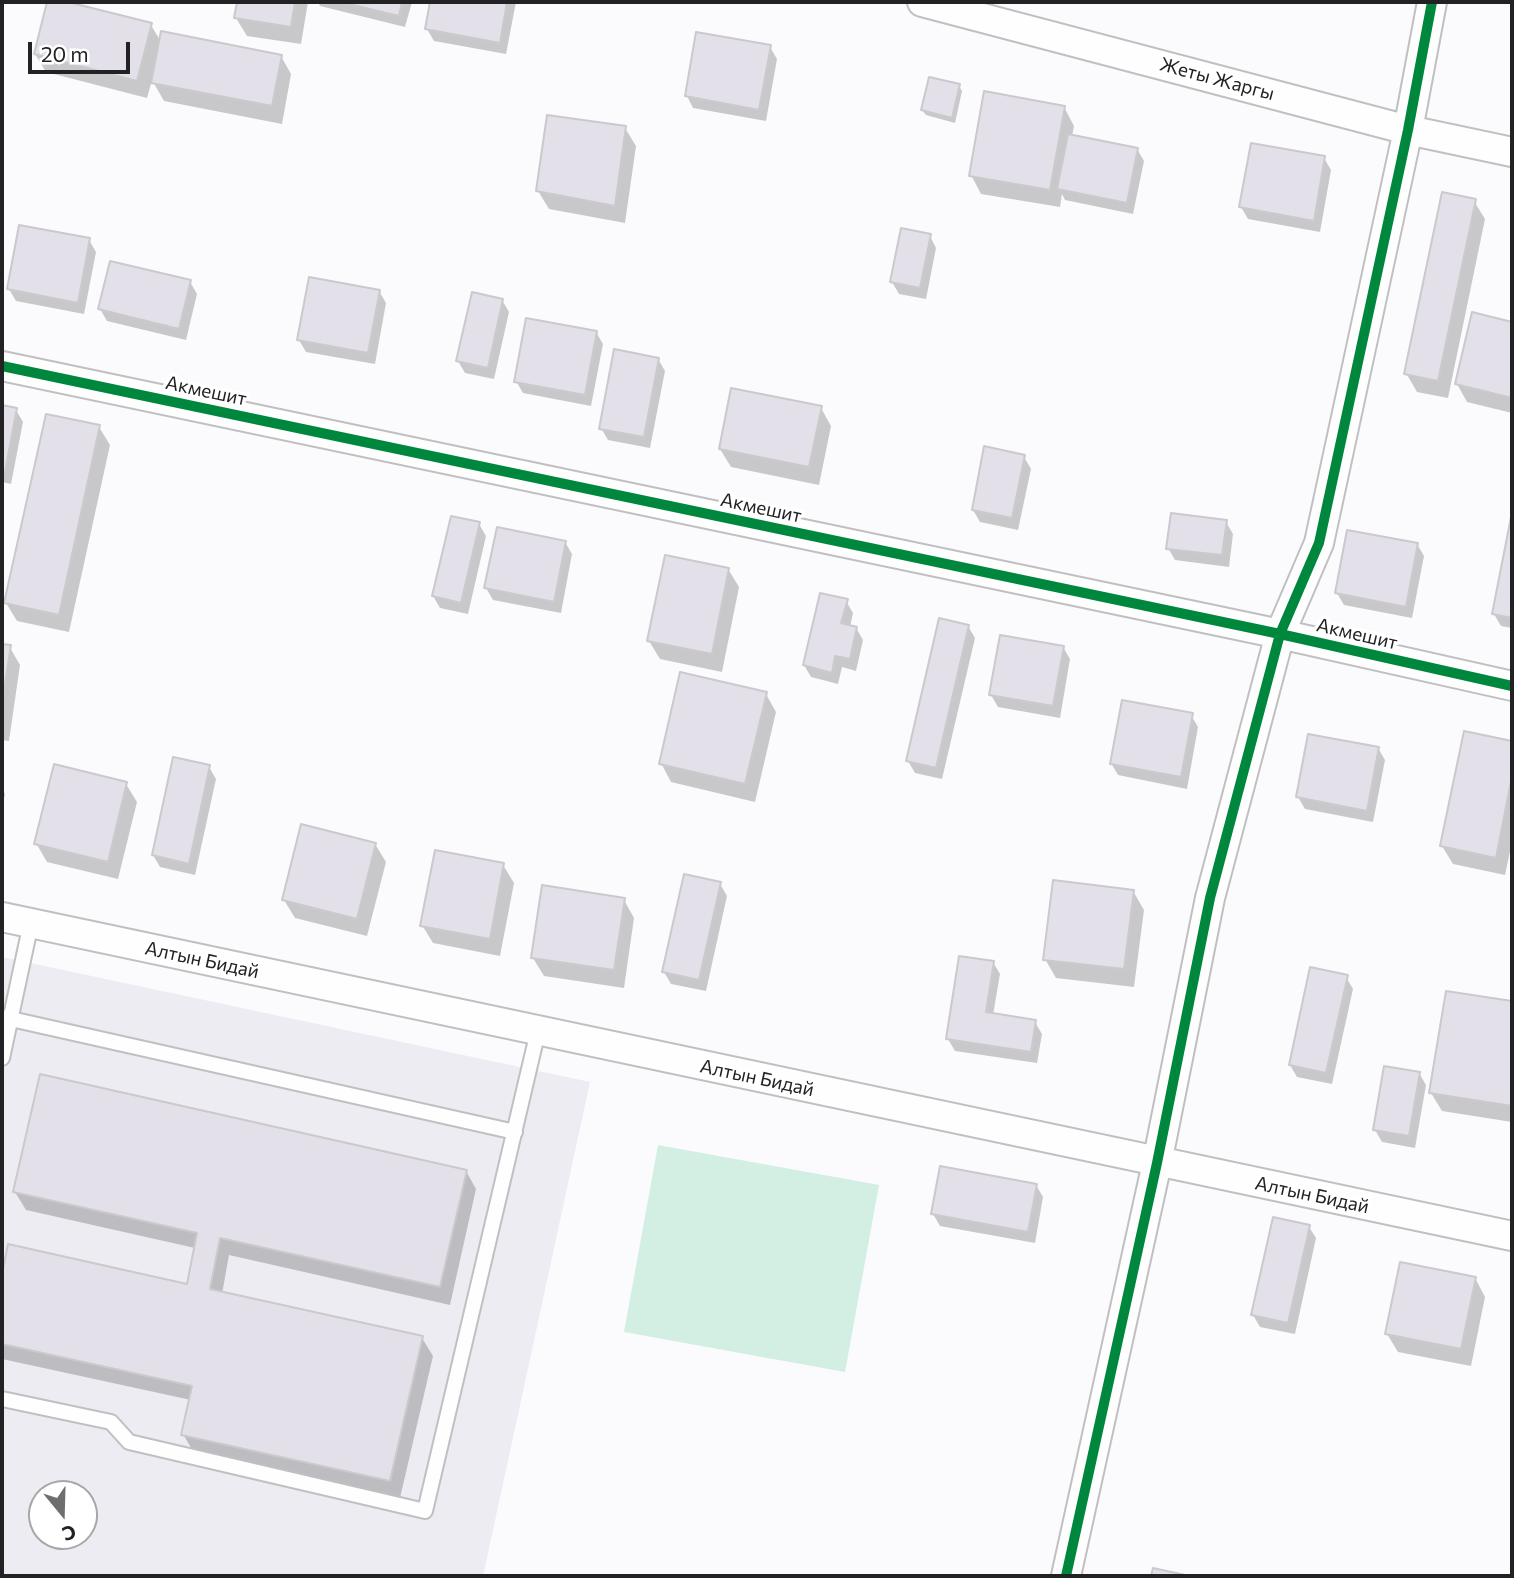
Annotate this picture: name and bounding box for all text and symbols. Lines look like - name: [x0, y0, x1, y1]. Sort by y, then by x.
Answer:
- scale bar: [32, 28, 133, 72]
- text: 20 m: [41, 41, 89, 66]
- street label: Жеты Жаргы: [1157, 53, 1277, 105]
- street label: Акмешит: [163, 371, 249, 411]
- street label: Акмешит: [718, 488, 804, 528]
- street label: Акмешит: [1314, 614, 1400, 654]
- street label: Алтын Бидай: [143, 937, 261, 983]
- street label: Алтын Бидай: [698, 1055, 816, 1101]
- street label: Алтын Бидай: [1253, 1172, 1371, 1218]
- north arrow: [28, 1480, 98, 1550]
- text: С: [59, 1520, 79, 1546]

